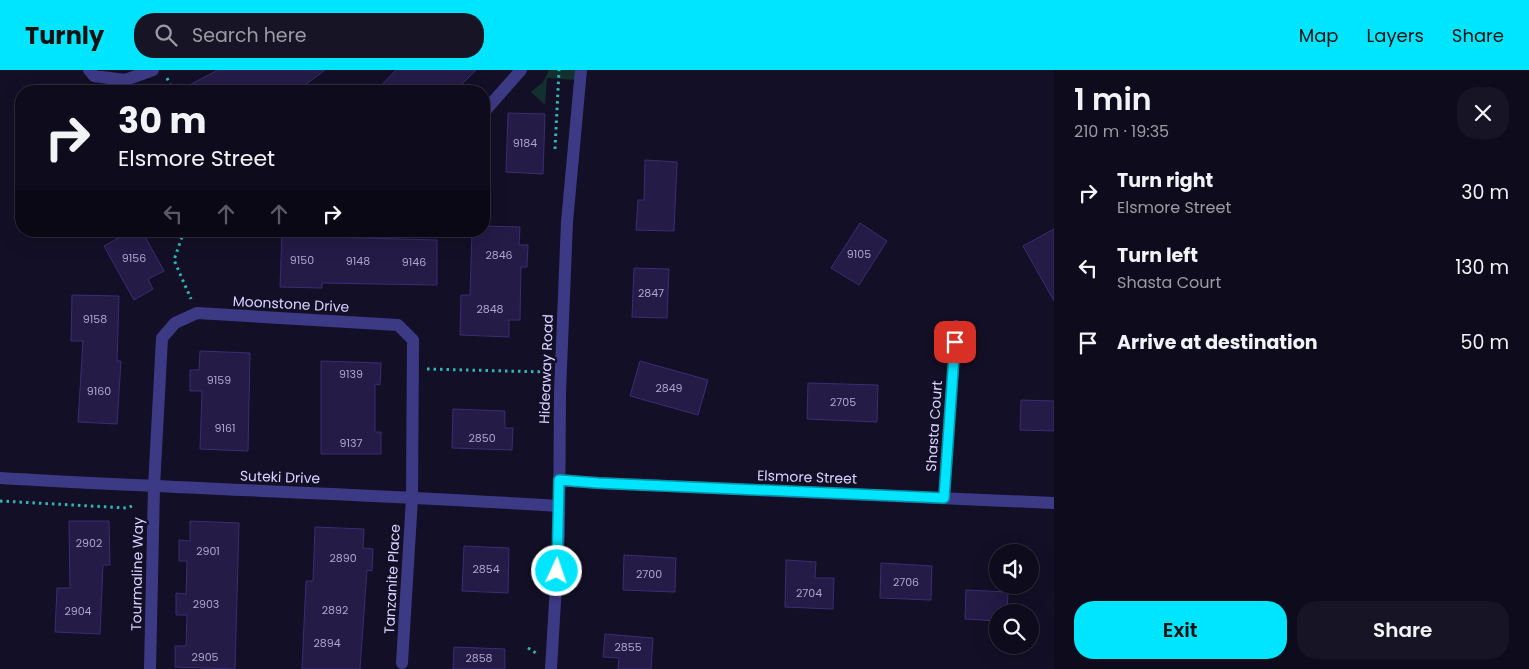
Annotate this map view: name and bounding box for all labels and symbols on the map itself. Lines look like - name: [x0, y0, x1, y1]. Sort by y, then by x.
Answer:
- house number: 9184: [513, 135, 537, 151]
- house number: 9105: [847, 246, 871, 262]
- house number: 2846: [485, 247, 513, 263]
- house number: 9156: [122, 250, 146, 266]
- house number: 9150: [290, 252, 314, 268]
- house number: 9148: [346, 253, 370, 269]
- house number: 9146: [402, 254, 426, 270]
- house number: 2847: [638, 285, 664, 301]
- street label: Moonstone Drive: [232, 291, 350, 317]
- house number: 2848: [476, 301, 504, 317]
- house number: 9158: [83, 311, 107, 327]
- street label: Hideaway Road: [534, 314, 558, 424]
- pin: [934, 321, 976, 363]
- house number: 9139: [339, 366, 363, 382]
- house number: 9159: [207, 372, 231, 388]
- house number: 2849: [655, 380, 683, 396]
- street label: Shasta Court: [921, 380, 947, 472]
- house number: 9160: [87, 383, 111, 399]
- house number: 2705: [830, 394, 856, 410]
- house number: 9161: [215, 420, 235, 436]
- house number: 2850: [468, 430, 496, 446]
- house number: 9137: [340, 435, 362, 451]
- street label: Elsmore Street: [757, 465, 857, 489]
- street label: Suteki Drive: [239, 466, 321, 488]
- street label: Tourmaline Way: [126, 517, 148, 631]
- street label: Tanzanite Place: [379, 523, 405, 634]
- house number: 2902: [76, 535, 102, 551]
- house number: 2901: [196, 543, 220, 559]
- position arrow: [530, 544, 582, 596]
- house number: 2890: [329, 550, 357, 566]
- house number: 2854: [472, 561, 500, 577]
- house number: 2700: [636, 566, 662, 582]
- house number: 2706: [893, 574, 919, 590]
- house number: 2704: [796, 585, 822, 601]
- house number: 2903: [193, 596, 219, 612]
- house number: 2892: [322, 602, 348, 618]
- house number: 2904: [64, 603, 92, 619]
- house number: 2894: [313, 635, 341, 651]
- house number: 2855: [614, 639, 642, 655]
- house number: 2905: [191, 649, 219, 665]
- house number: 2858: [465, 650, 493, 666]

